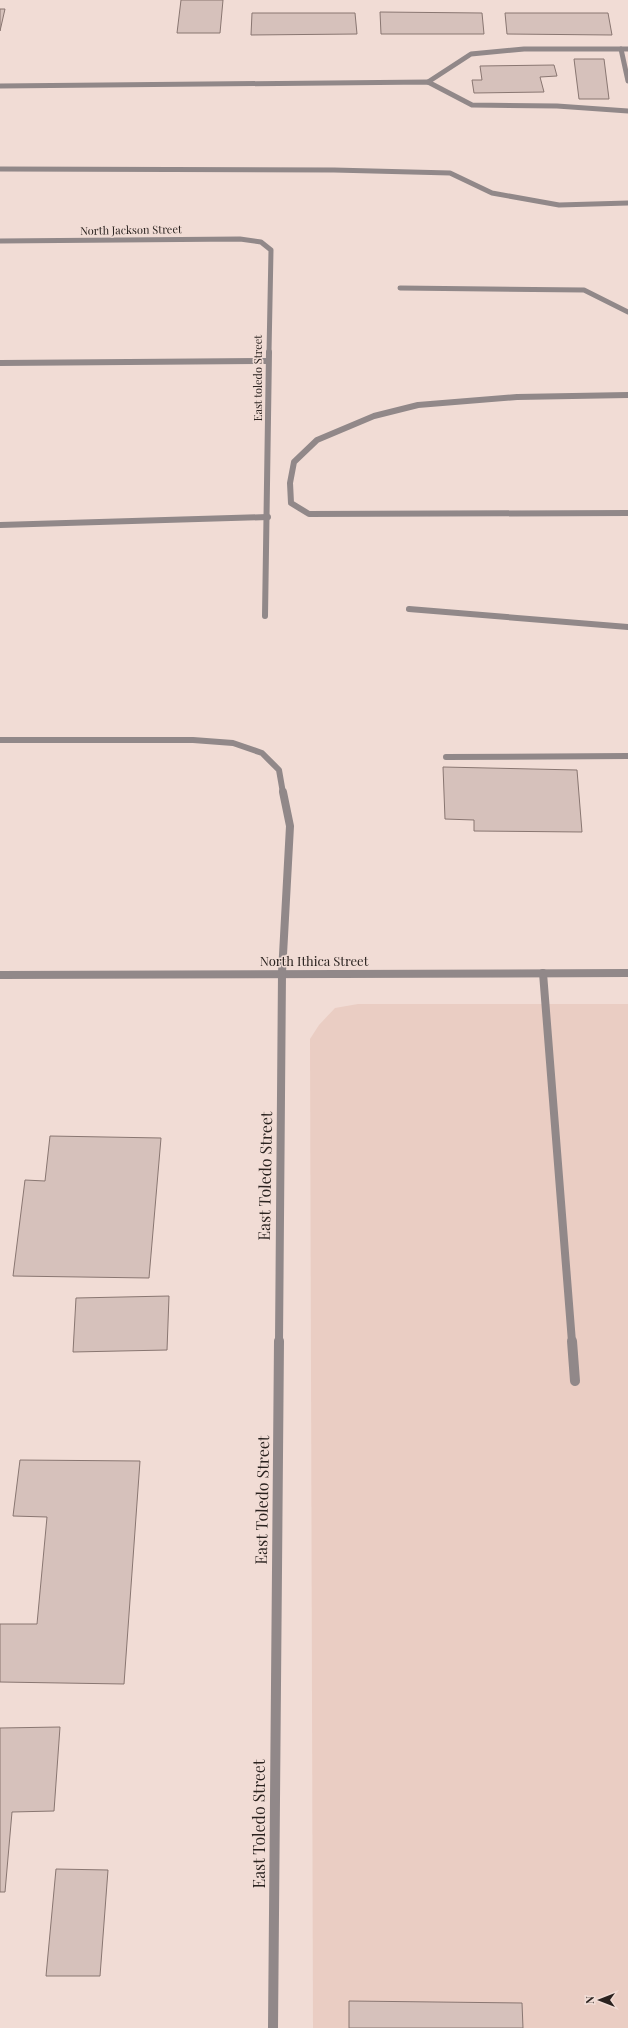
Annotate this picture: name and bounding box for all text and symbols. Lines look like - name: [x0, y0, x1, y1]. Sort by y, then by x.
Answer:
- street label: North Jackson Street: [80, 221, 182, 238]
- street label: East toledo Street: [250, 335, 265, 421]
- street label: North Ithica Street: [260, 952, 369, 969]
- street label: East Toledo Street: [253, 1111, 276, 1241]
- street label: East Toledo Street: [250, 1435, 273, 1565]
- street label: East Toledo Street: [248, 1759, 269, 1889]
- north arrow: [580, 1980, 620, 2020]
- text: N: [582, 1996, 597, 2004]

